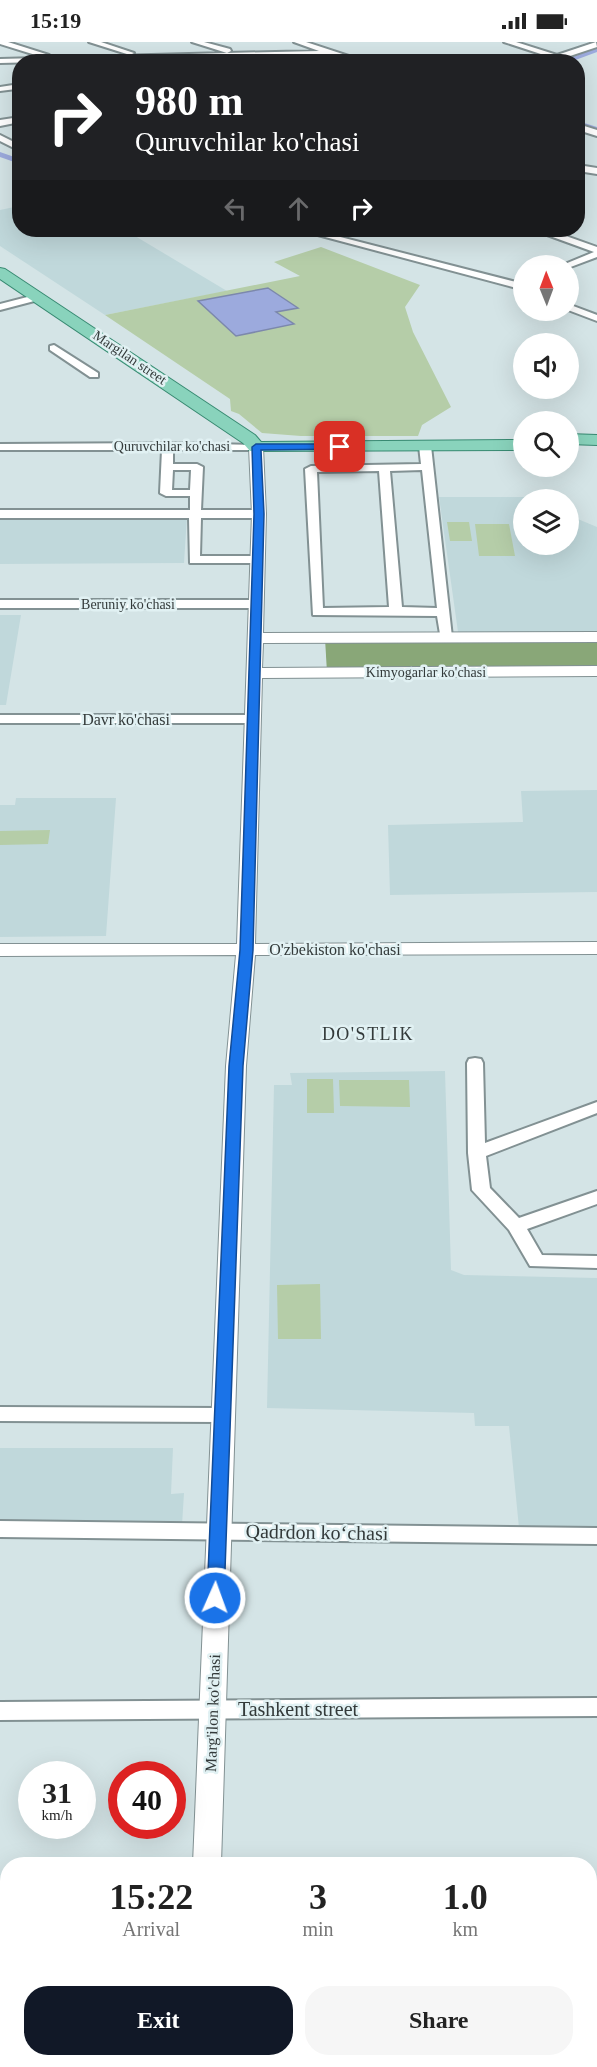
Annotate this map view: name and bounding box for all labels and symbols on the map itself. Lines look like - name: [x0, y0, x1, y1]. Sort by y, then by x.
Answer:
- north arrow: [513, 255, 579, 321]
- street label: Margilan street: [90, 327, 169, 387]
- pin: [314, 421, 365, 472]
- street label: Quruvchilar ko'chasi: [114, 439, 230, 454]
- street label: Beruniy ko'chasi: [81, 597, 175, 612]
- street label: Kimyogarlar ko'chasi: [366, 665, 486, 680]
- street label: Davr ko'chasi: [82, 711, 170, 728]
- street label: O'zbekiston ko'chasi: [269, 941, 401, 958]
- district label: DO'STLIK: [322, 1024, 414, 1044]
- street label: Qadrdon koʻchasi: [245, 1520, 389, 1544]
- position arrow: [183, 1566, 247, 1630]
- street label: Marg'ilon ko'chasi: [202, 1653, 224, 1772]
- street label: Tashkent street: [238, 1698, 359, 1720]
- speed limit sign: 40: [108, 1761, 186, 1839]

